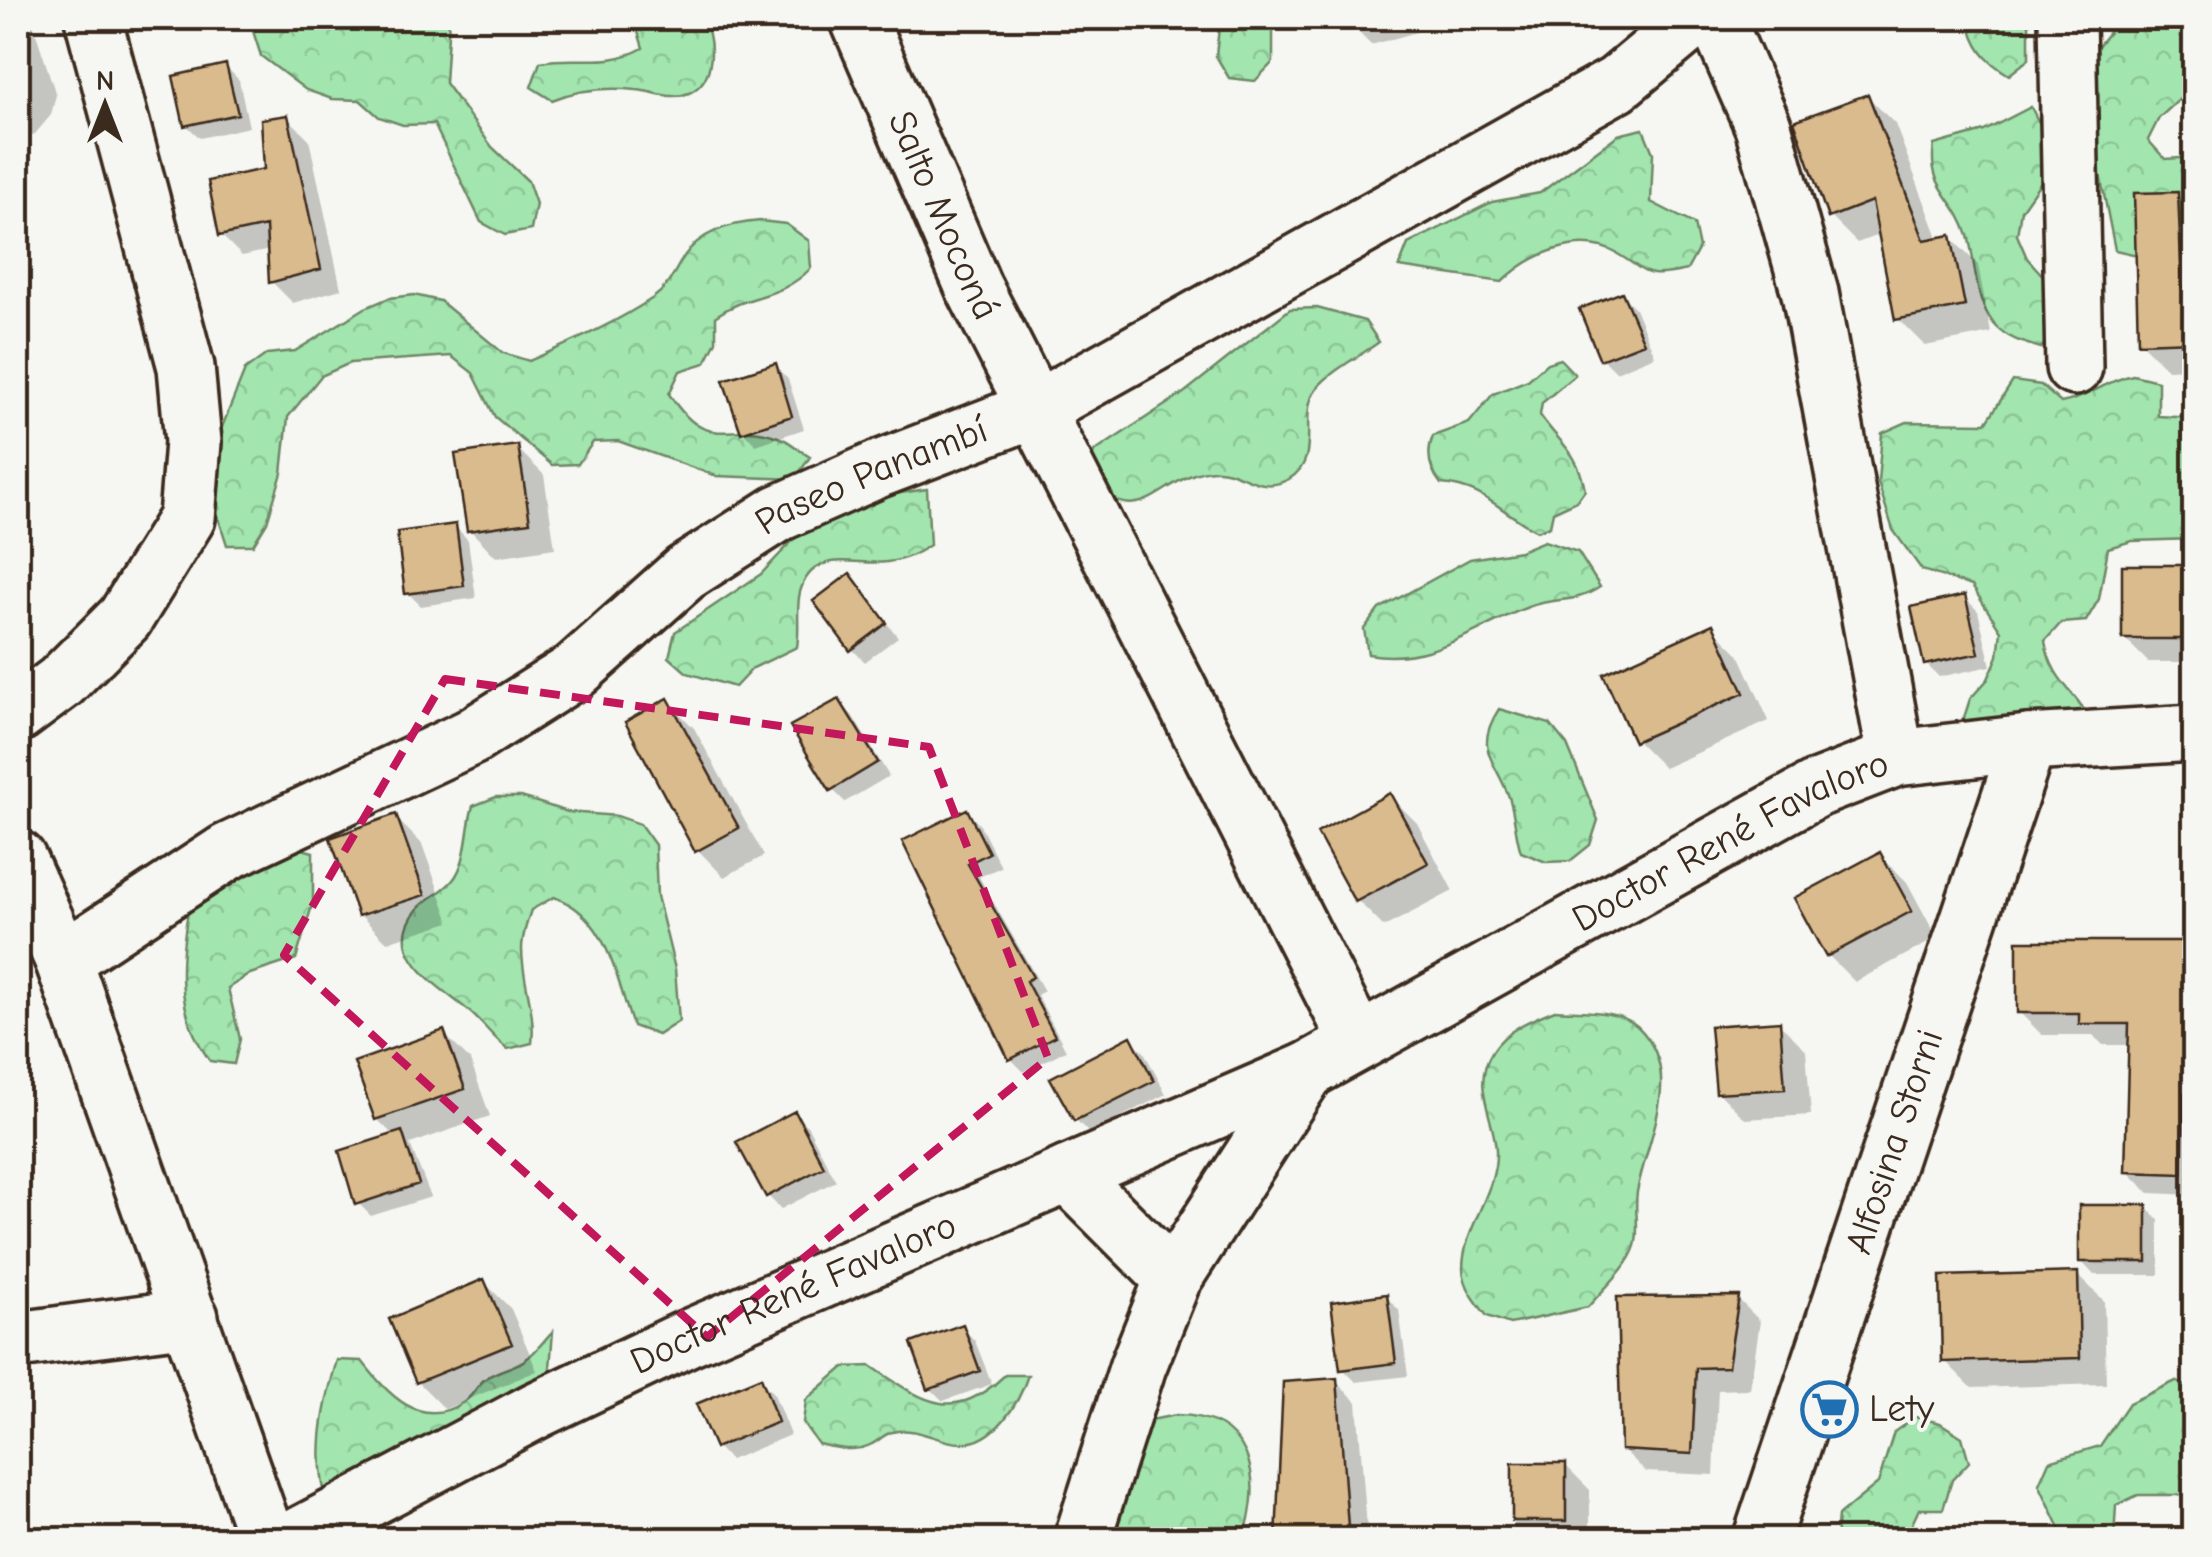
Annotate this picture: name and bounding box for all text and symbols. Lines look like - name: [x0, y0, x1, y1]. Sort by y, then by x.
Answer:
- north arrow: [55, 55, 155, 155]
- text: N: [96, 65, 114, 97]
- street label: Salto Moconá: [879, 105, 1008, 327]
- street label: Paseo Panambí: [747, 407, 994, 544]
- street label: Doctor René Favaloro: [1565, 741, 1895, 942]
- street label: Alfosina Storni: [1836, 1024, 1952, 1259]
- street label: Doctor René Favaloro: [623, 1203, 963, 1384]
- supermarket icon: Lety: [1800, 1379, 1860, 1439]
- place label: Lety: [1869, 1387, 1934, 1431]

